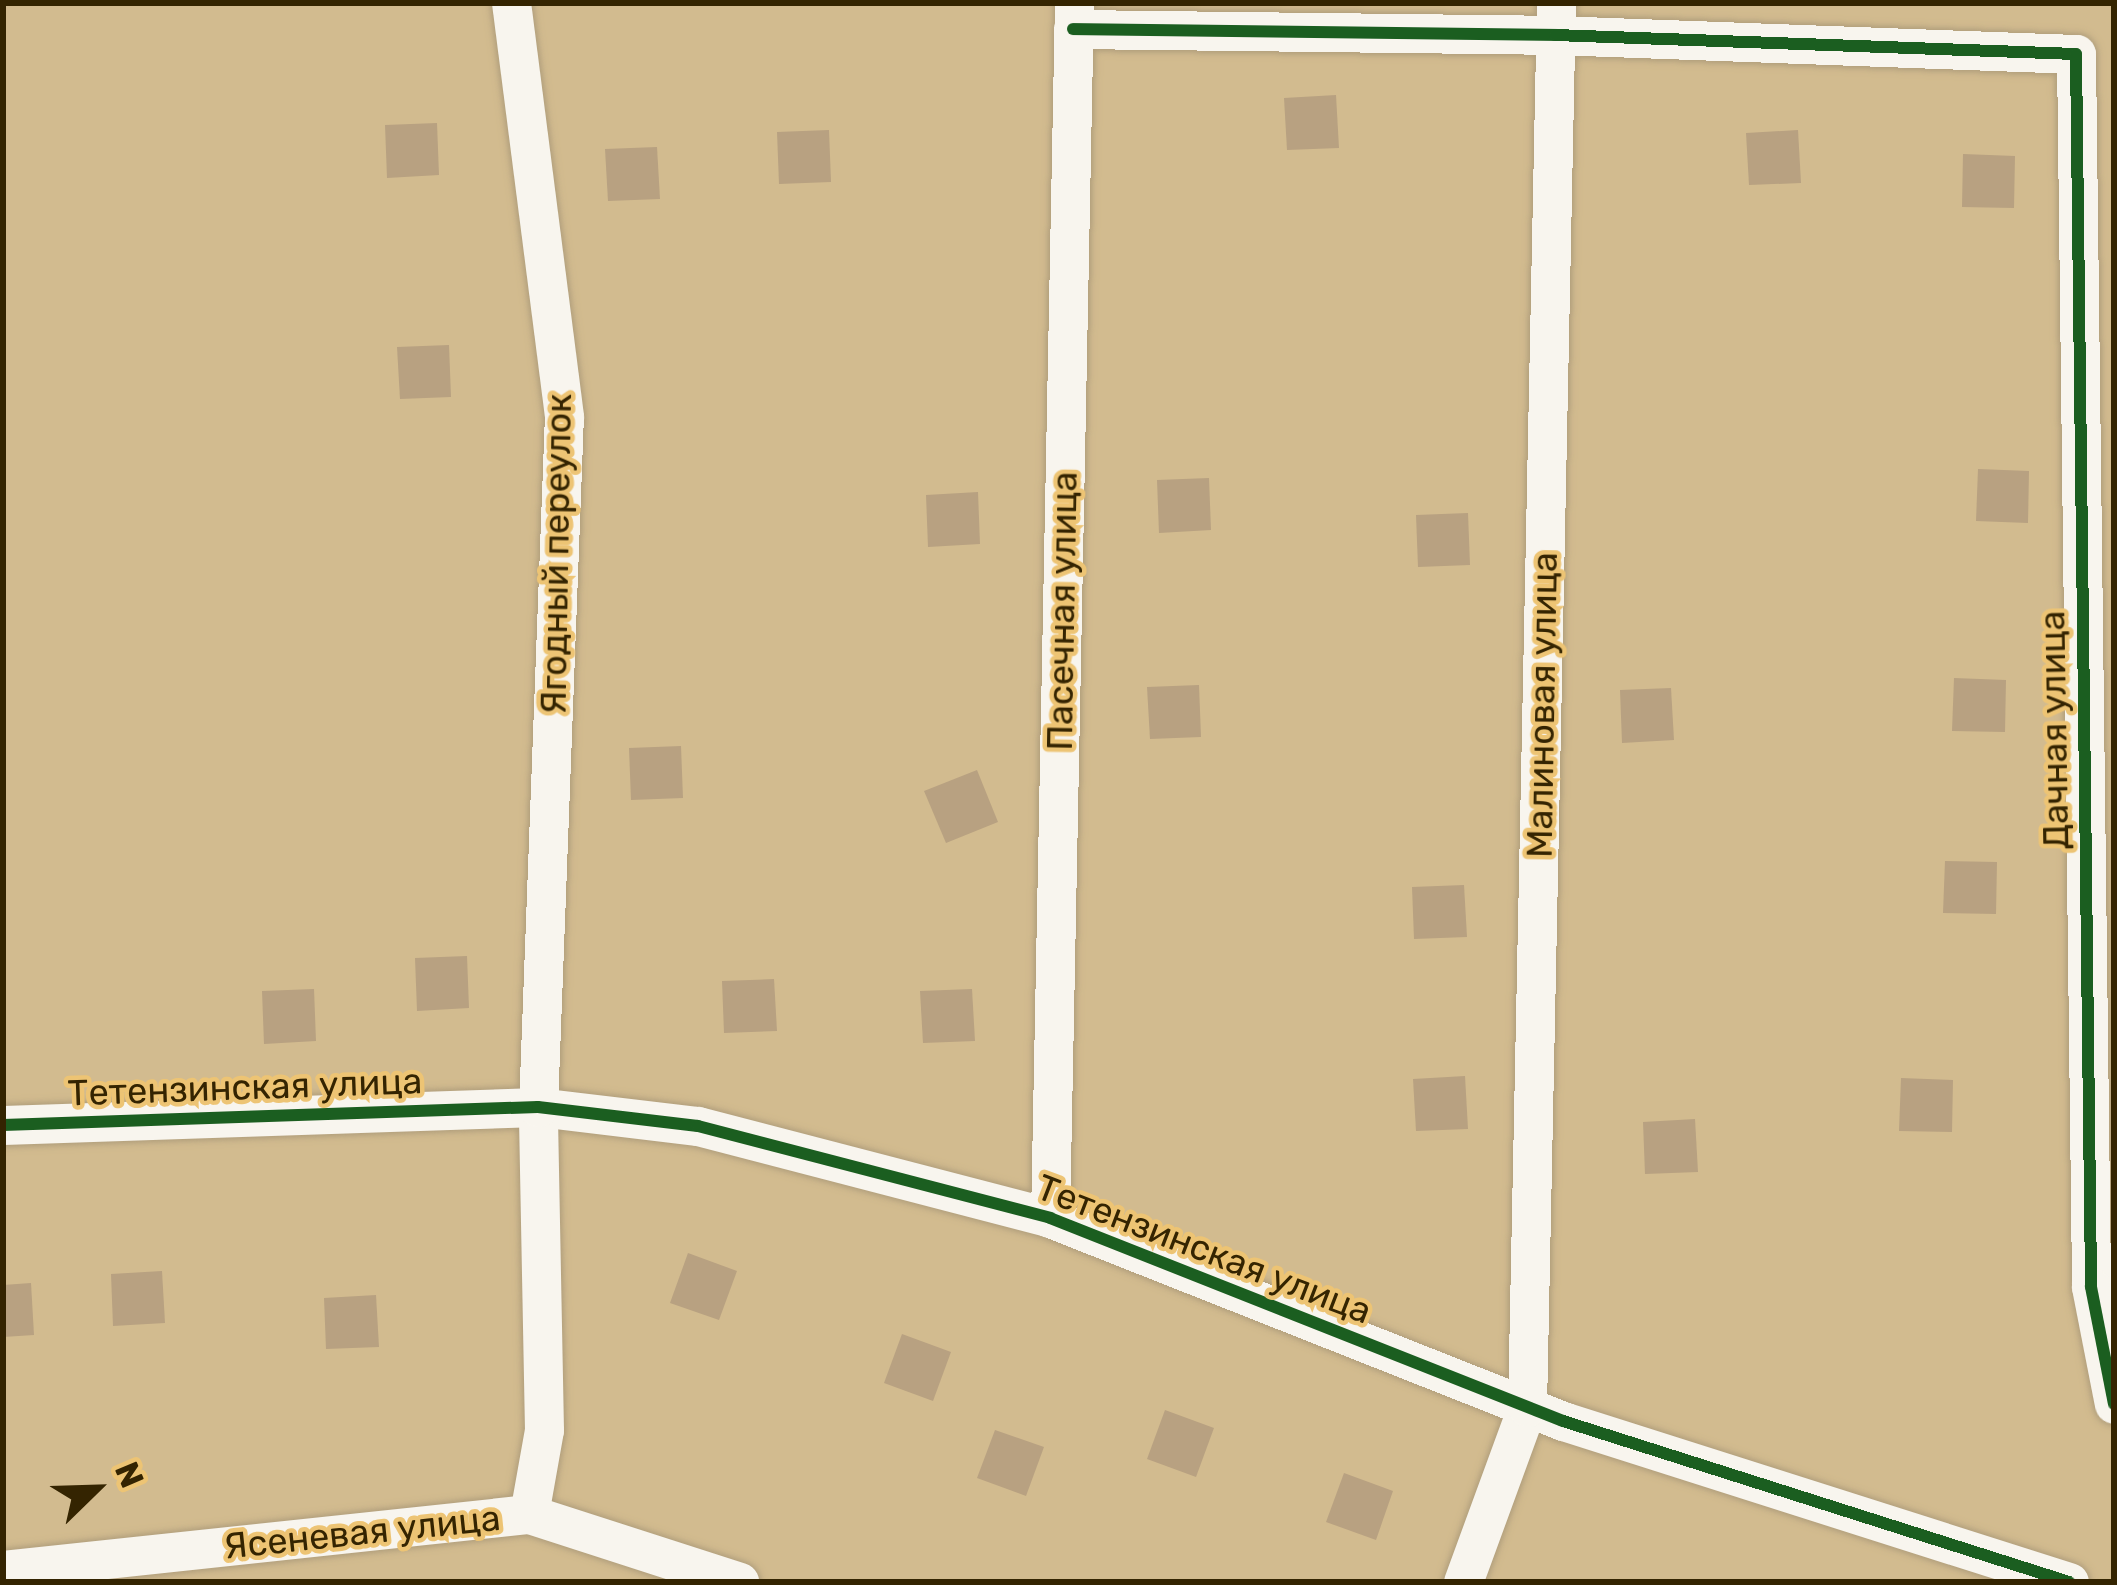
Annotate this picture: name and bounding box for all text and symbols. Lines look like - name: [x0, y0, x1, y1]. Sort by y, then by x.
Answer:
- street label: Ягодный переулок: [532, 393, 580, 715]
- street label: Пасечная улица: [1038, 471, 1086, 751]
- street label: Малиновая улица: [1518, 552, 1566, 858]
- street label: Дачная улица: [2030, 610, 2078, 850]
- street label: Тетензинская улица: [67, 1059, 423, 1115]
- street label: Тетензинская улица: [1031, 1165, 1377, 1333]
- north arrow: [36, 1429, 156, 1549]
- text: N: [107, 1456, 152, 1493]
- street label: Ясеневая улица: [222, 1496, 502, 1568]

